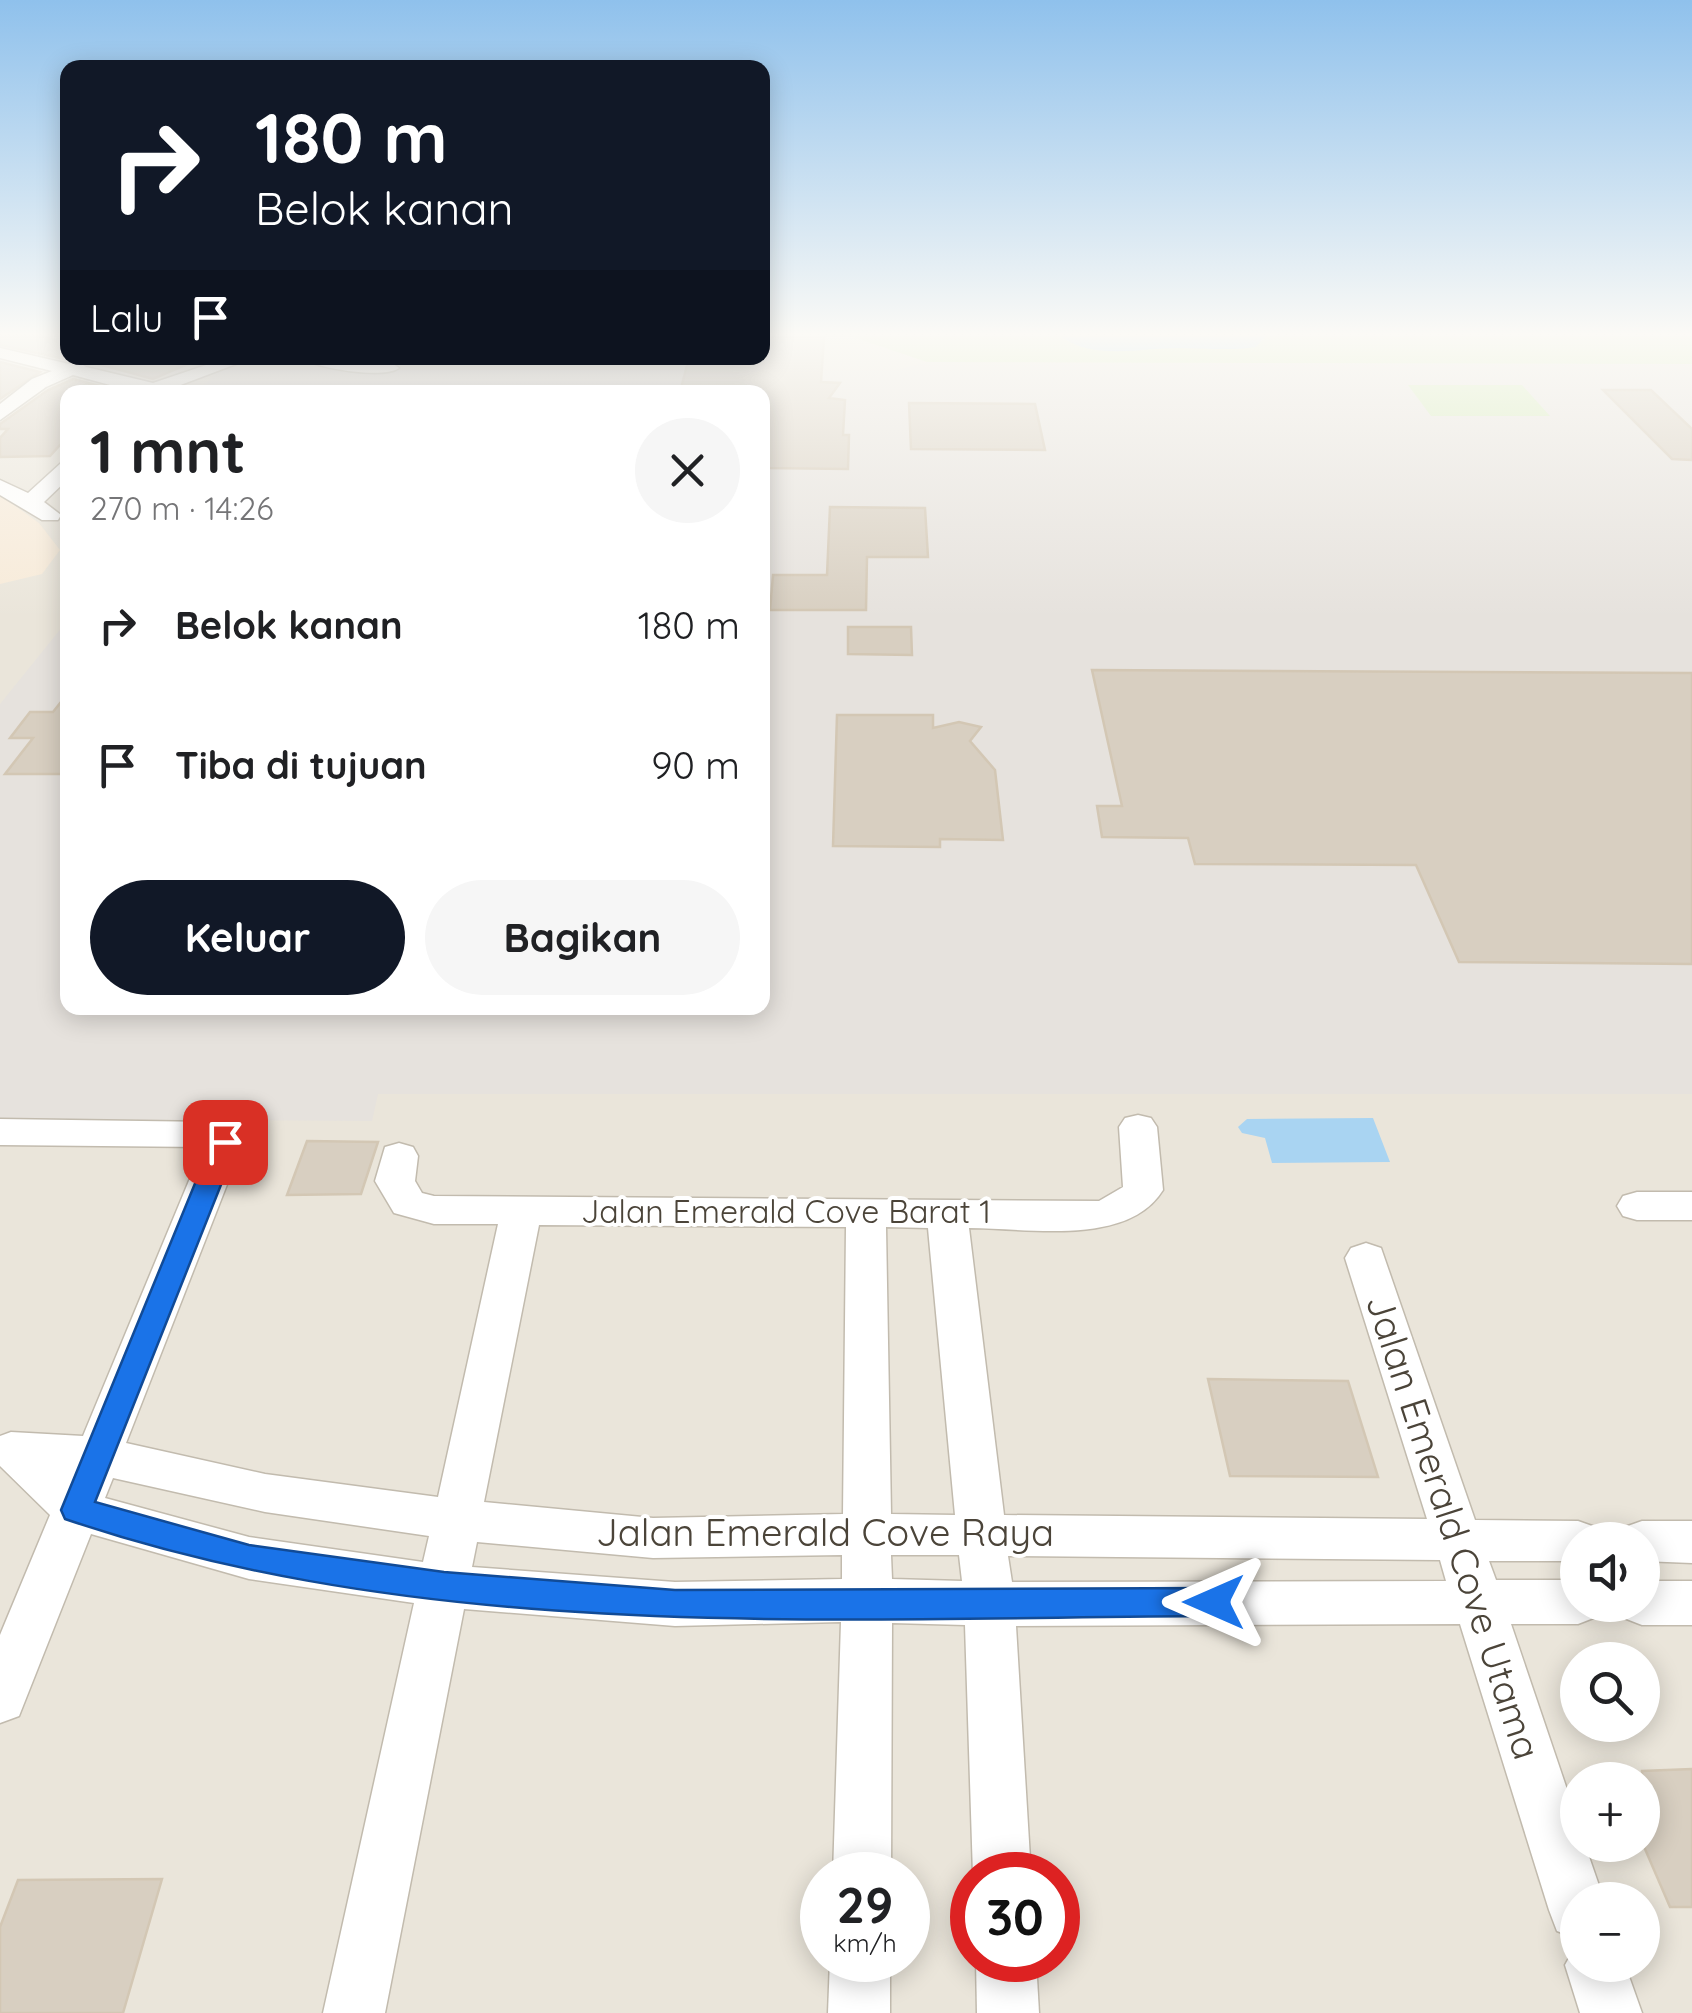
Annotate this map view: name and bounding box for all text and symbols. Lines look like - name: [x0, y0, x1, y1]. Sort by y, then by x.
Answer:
- text: 180 m: [255, 93, 448, 181]
- icon: right: [90, 100, 220, 230]
- text: Belok kanan: [255, 180, 514, 236]
- icon: arrive: [183, 290, 238, 345]
- text: Lalu: [90, 294, 163, 342]
- text: 1 mnt: [90, 413, 246, 488]
- button: close: [635, 418, 740, 523]
- text: 270 m · 14:26: [90, 488, 273, 528]
- icon: right: [90, 598, 145, 653]
- text: Belok kanan: [175, 601, 403, 649]
- text: 180 m: [638, 601, 740, 649]
- icon: arrive: [90, 738, 145, 793]
- text: Tiba di tujuan: [175, 741, 427, 789]
- text: 90 m: [651, 741, 740, 789]
- button: Keluar: [90, 880, 405, 995]
- button: Bagikan: [425, 880, 740, 995]
- pin: [183, 1100, 268, 1185]
- icon: arrive: [198, 1115, 253, 1170]
- street label: Jalan Emerald Cove Barat 1: [581, 1191, 991, 1231]
- street label: Jalan Emerald Cove Utama: [1356, 1288, 1552, 1765]
- street label: Jalan Emerald Cove Raya: [596, 1508, 1054, 1556]
- map controls: [1560, 1522, 1660, 1982]
- button: sound: [1560, 1522, 1660, 1622]
- position arrow: [1162, 1550, 1266, 1654]
- button: search: [1560, 1642, 1660, 1742]
- button: +: [1560, 1762, 1660, 1862]
- speed limit sign: 30: [950, 1852, 1080, 1982]
- text: 29: [837, 1873, 893, 1936]
- button: −: [1560, 1882, 1660, 1982]
- text: km/h: [833, 1927, 897, 1958]

